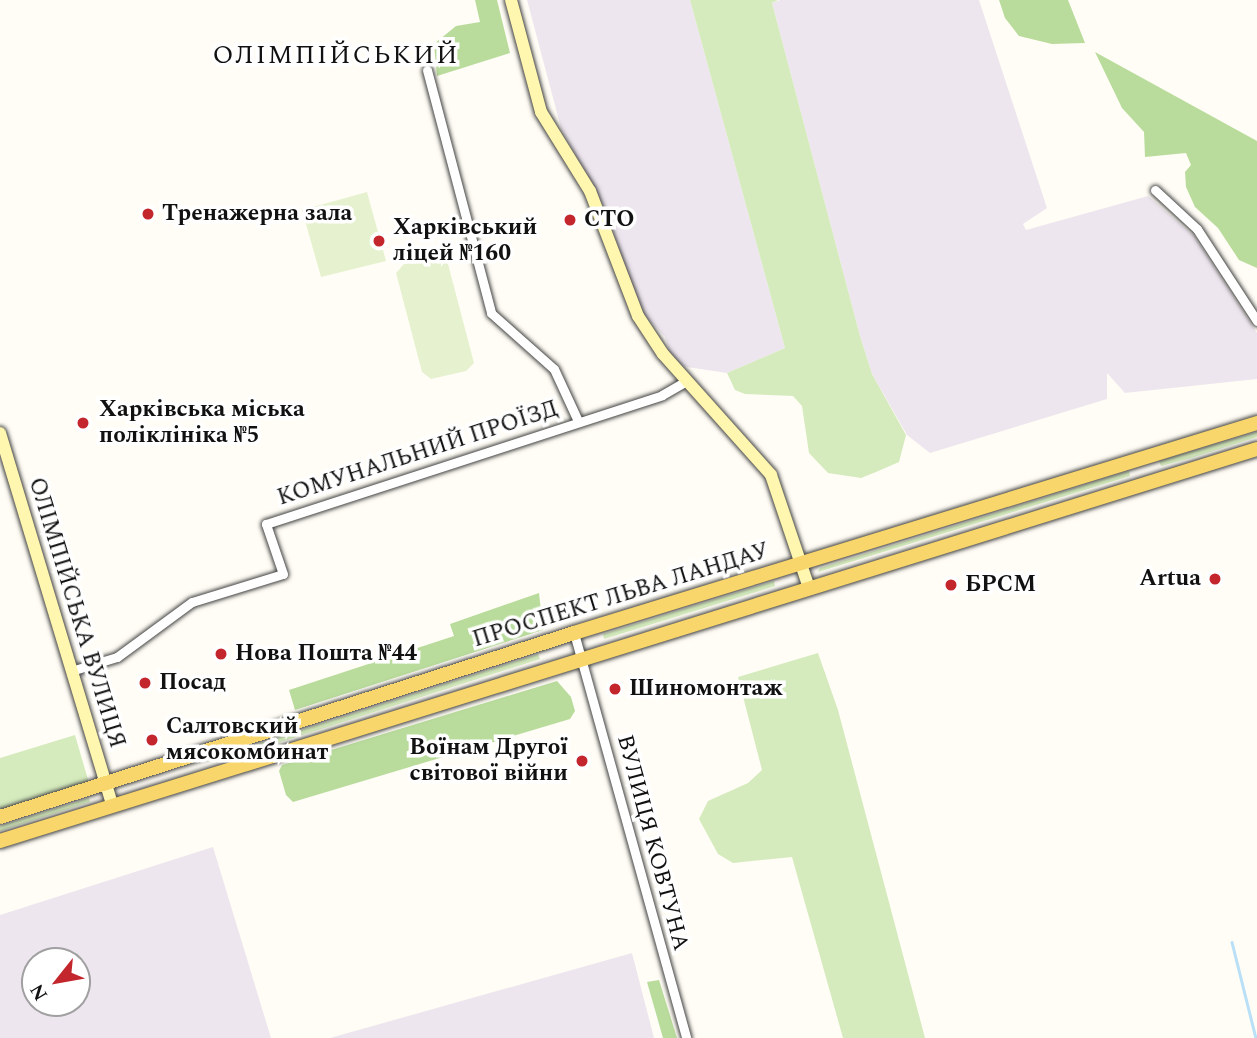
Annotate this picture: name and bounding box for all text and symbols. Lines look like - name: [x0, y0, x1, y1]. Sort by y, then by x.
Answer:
- district label: ОЛІМПІЙСЬКИЙ: [214, 40, 458, 72]
- place label: Тренажерна зала: [162, 200, 352, 228]
- marker: Тренажерна зала: [140, 206, 156, 222]
- place label: СТО: [584, 206, 634, 234]
- marker: СТО: [562, 212, 578, 228]
- place label: Харківський ліцей №160: [393, 214, 537, 268]
- marker: Харківський ліцей №160: [371, 233, 387, 249]
- street label: КОМУНАЛЬНИЙ ПРОЇЗД: [274, 395, 562, 513]
- place label: Харківська міська поліклініка №5: [99, 396, 305, 450]
- marker: Харківська міська поліклініка №5: [73, 413, 93, 433]
- street label: ОЛІМПІЙСЬКА ВУЛИЦЯ: [22, 474, 130, 752]
- street label: ПРОСПЕКТ ЛЬВА ЛАНДАУ: [469, 538, 773, 654]
- place label: Artua: [1139, 565, 1201, 593]
- place label: БРСМ: [965, 571, 1036, 599]
- marker: Artua: [1207, 571, 1223, 587]
- marker: БРСМ: [943, 577, 959, 593]
- place label: Нова Пошта №44: [235, 640, 417, 668]
- marker: Нова Пошта №44: [213, 646, 229, 662]
- place label: Посад: [159, 669, 226, 697]
- marker: Посад: [137, 675, 153, 691]
- place label: Шиномонтаж: [629, 675, 783, 703]
- marker: Шиномонтаж: [607, 681, 623, 697]
- place label: Салтовский мясокомбинат: [166, 713, 328, 767]
- marker: Салтовский мясокомбинат: [144, 732, 160, 748]
- street label: ВУЛИЦЯ КОВТУНА: [610, 732, 694, 954]
- place label: Воїнам Другої світової війни: [409, 734, 568, 788]
- marker: Воїнам Другої світової війни: [574, 753, 590, 769]
- north arrow: [21, 947, 91, 1017]
- text: N: [23, 978, 56, 1006]

